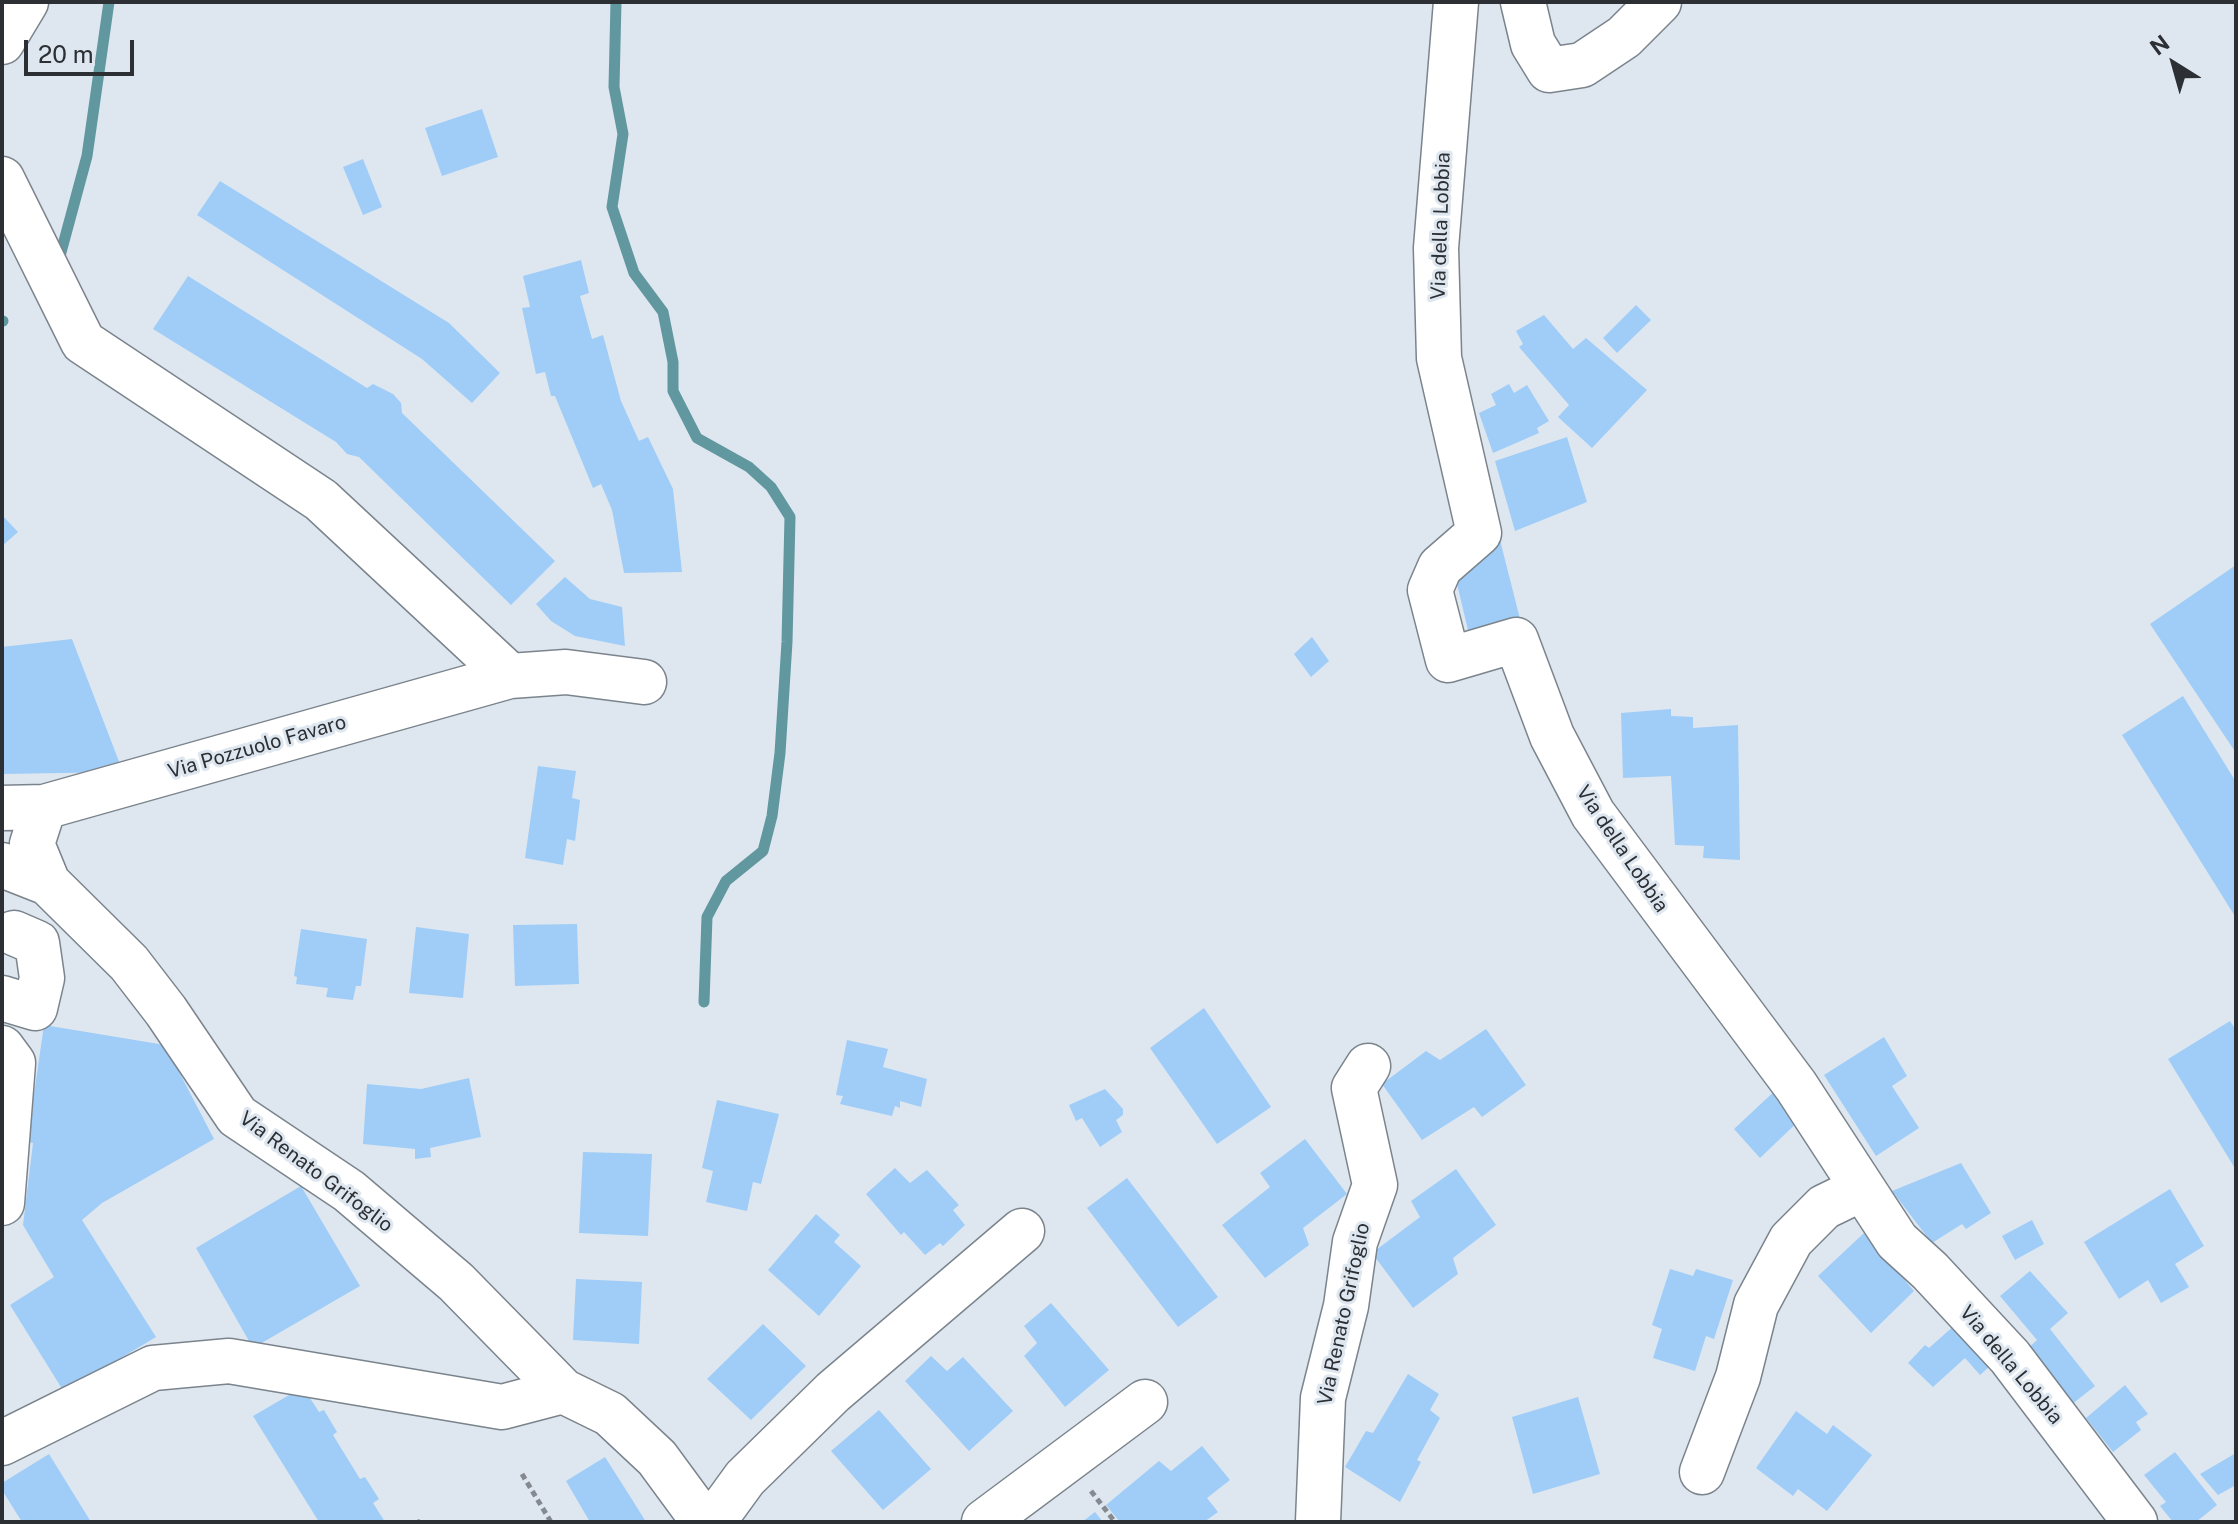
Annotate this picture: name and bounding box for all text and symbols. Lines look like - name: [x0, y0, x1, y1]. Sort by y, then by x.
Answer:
- scale bar: [28, 24, 138, 74]
- north arrow: [2134, 24, 2214, 104]
- text: N: [2145, 29, 2174, 60]
- text: 20 m: [38, 40, 94, 68]
- street label: Via della Lobbia: [1426, 152, 1456, 300]
- street label: Via Pozzuolo Favaro: [165, 710, 349, 784]
- street label: Via della Lobbia: [1571, 781, 1673, 917]
- street label: Via Renato Grifoglio: [235, 1107, 397, 1237]
- street label: Via Renato Grifoglio: [1313, 1221, 1375, 1407]
- street label: Via della Lobbia: [1954, 1301, 2068, 1429]

